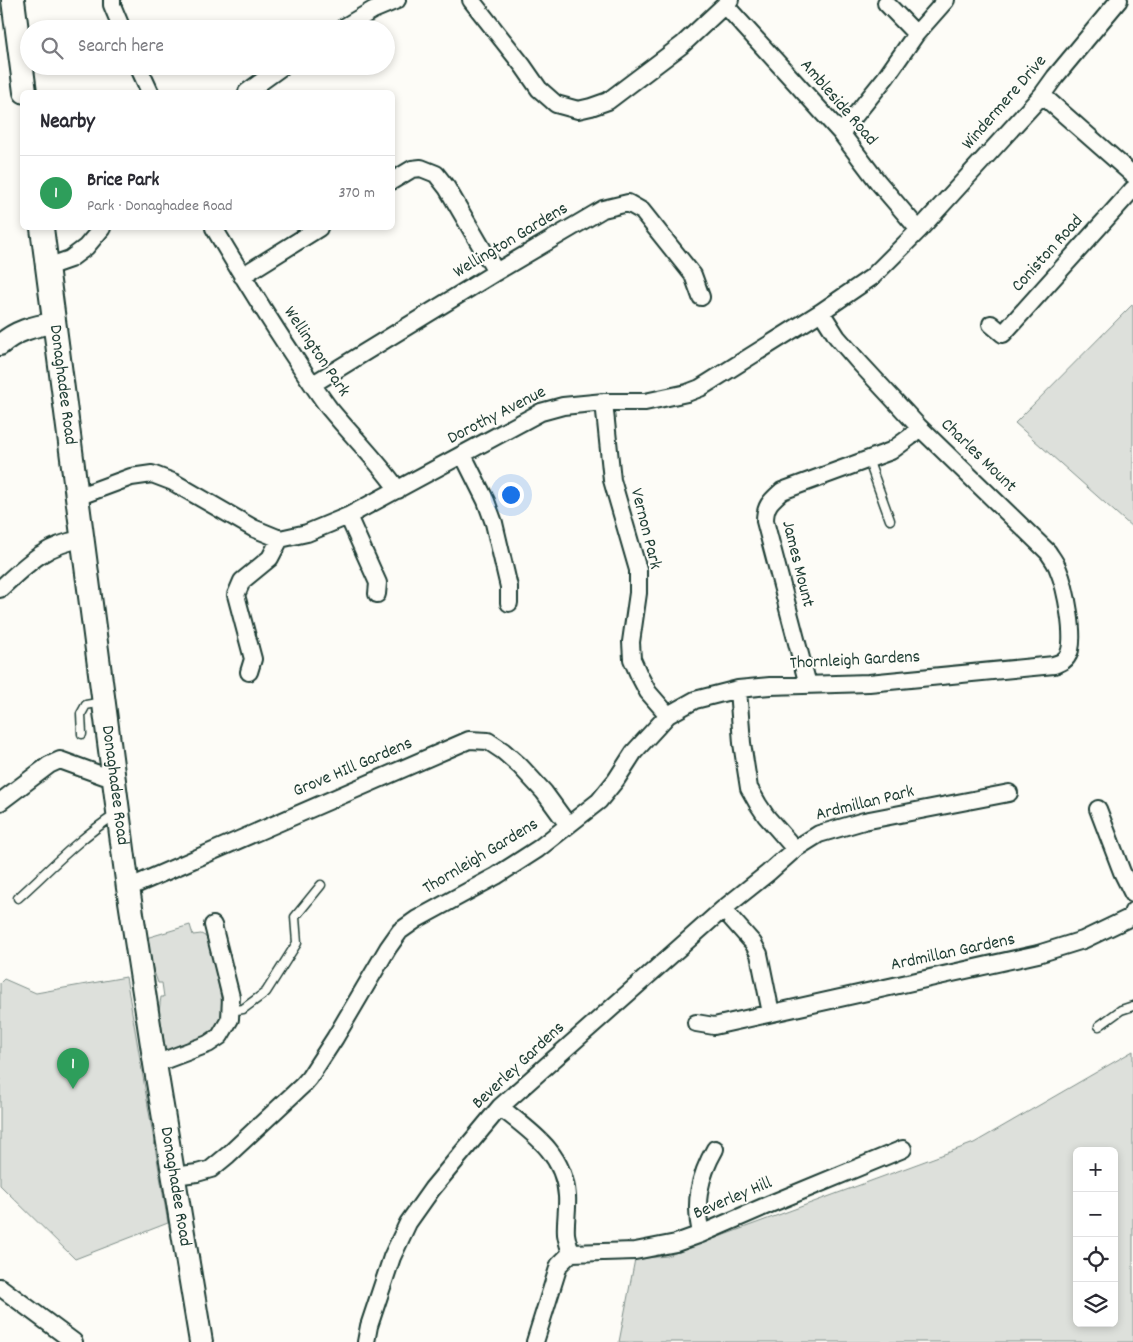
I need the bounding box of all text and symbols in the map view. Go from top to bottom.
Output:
search box [20,20,395,75]
icon: search [38,34,66,62]
text: Search here [78,34,164,61]
street label: Windermere Drive [957,50,1053,156]
street label: Ambleside Road [793,54,883,152]
text: Nearby [40,108,95,138]
text: Brice Park [87,168,159,195]
text: 1 [54,182,58,205]
text: 370 m [338,182,375,205]
text: Park · Donaghadee Road [87,195,233,218]
street label: Wellington Gardens [449,197,573,285]
street label: Coniston Road [1006,210,1090,298]
street label: Wellington Park [277,302,355,402]
street label: Donaghadee Road [42,323,83,446]
street label: Dorothy Avenue [443,380,551,452]
street label: Charles Mount [934,413,1022,499]
your location [498,482,524,508]
street label: Vernon Park [623,486,667,572]
street label: James Mount [774,518,820,610]
street label: Thornleigh Gardens [789,645,921,677]
street label: Donaghadee Road [94,724,135,847]
street label: Grove HIll Gardens [290,732,416,804]
street label: Ardmillan Park [813,780,917,828]
street label: Thornleigh Gardens [419,813,543,901]
street label: Ardmillan Gardens [889,928,1017,978]
street label: Beverley Gardens [467,1016,571,1116]
pin: 1 [57,1048,89,1089]
street label: Donaghadee Road [153,1125,197,1248]
map controls [1073,1147,1118,1327]
button: + [1073,1147,1118,1192]
street label: Beverley Hill [690,1171,777,1227]
button: − [1073,1192,1118,1237]
button: locate [1073,1237,1118,1282]
button: layers [1073,1282,1118,1327]

